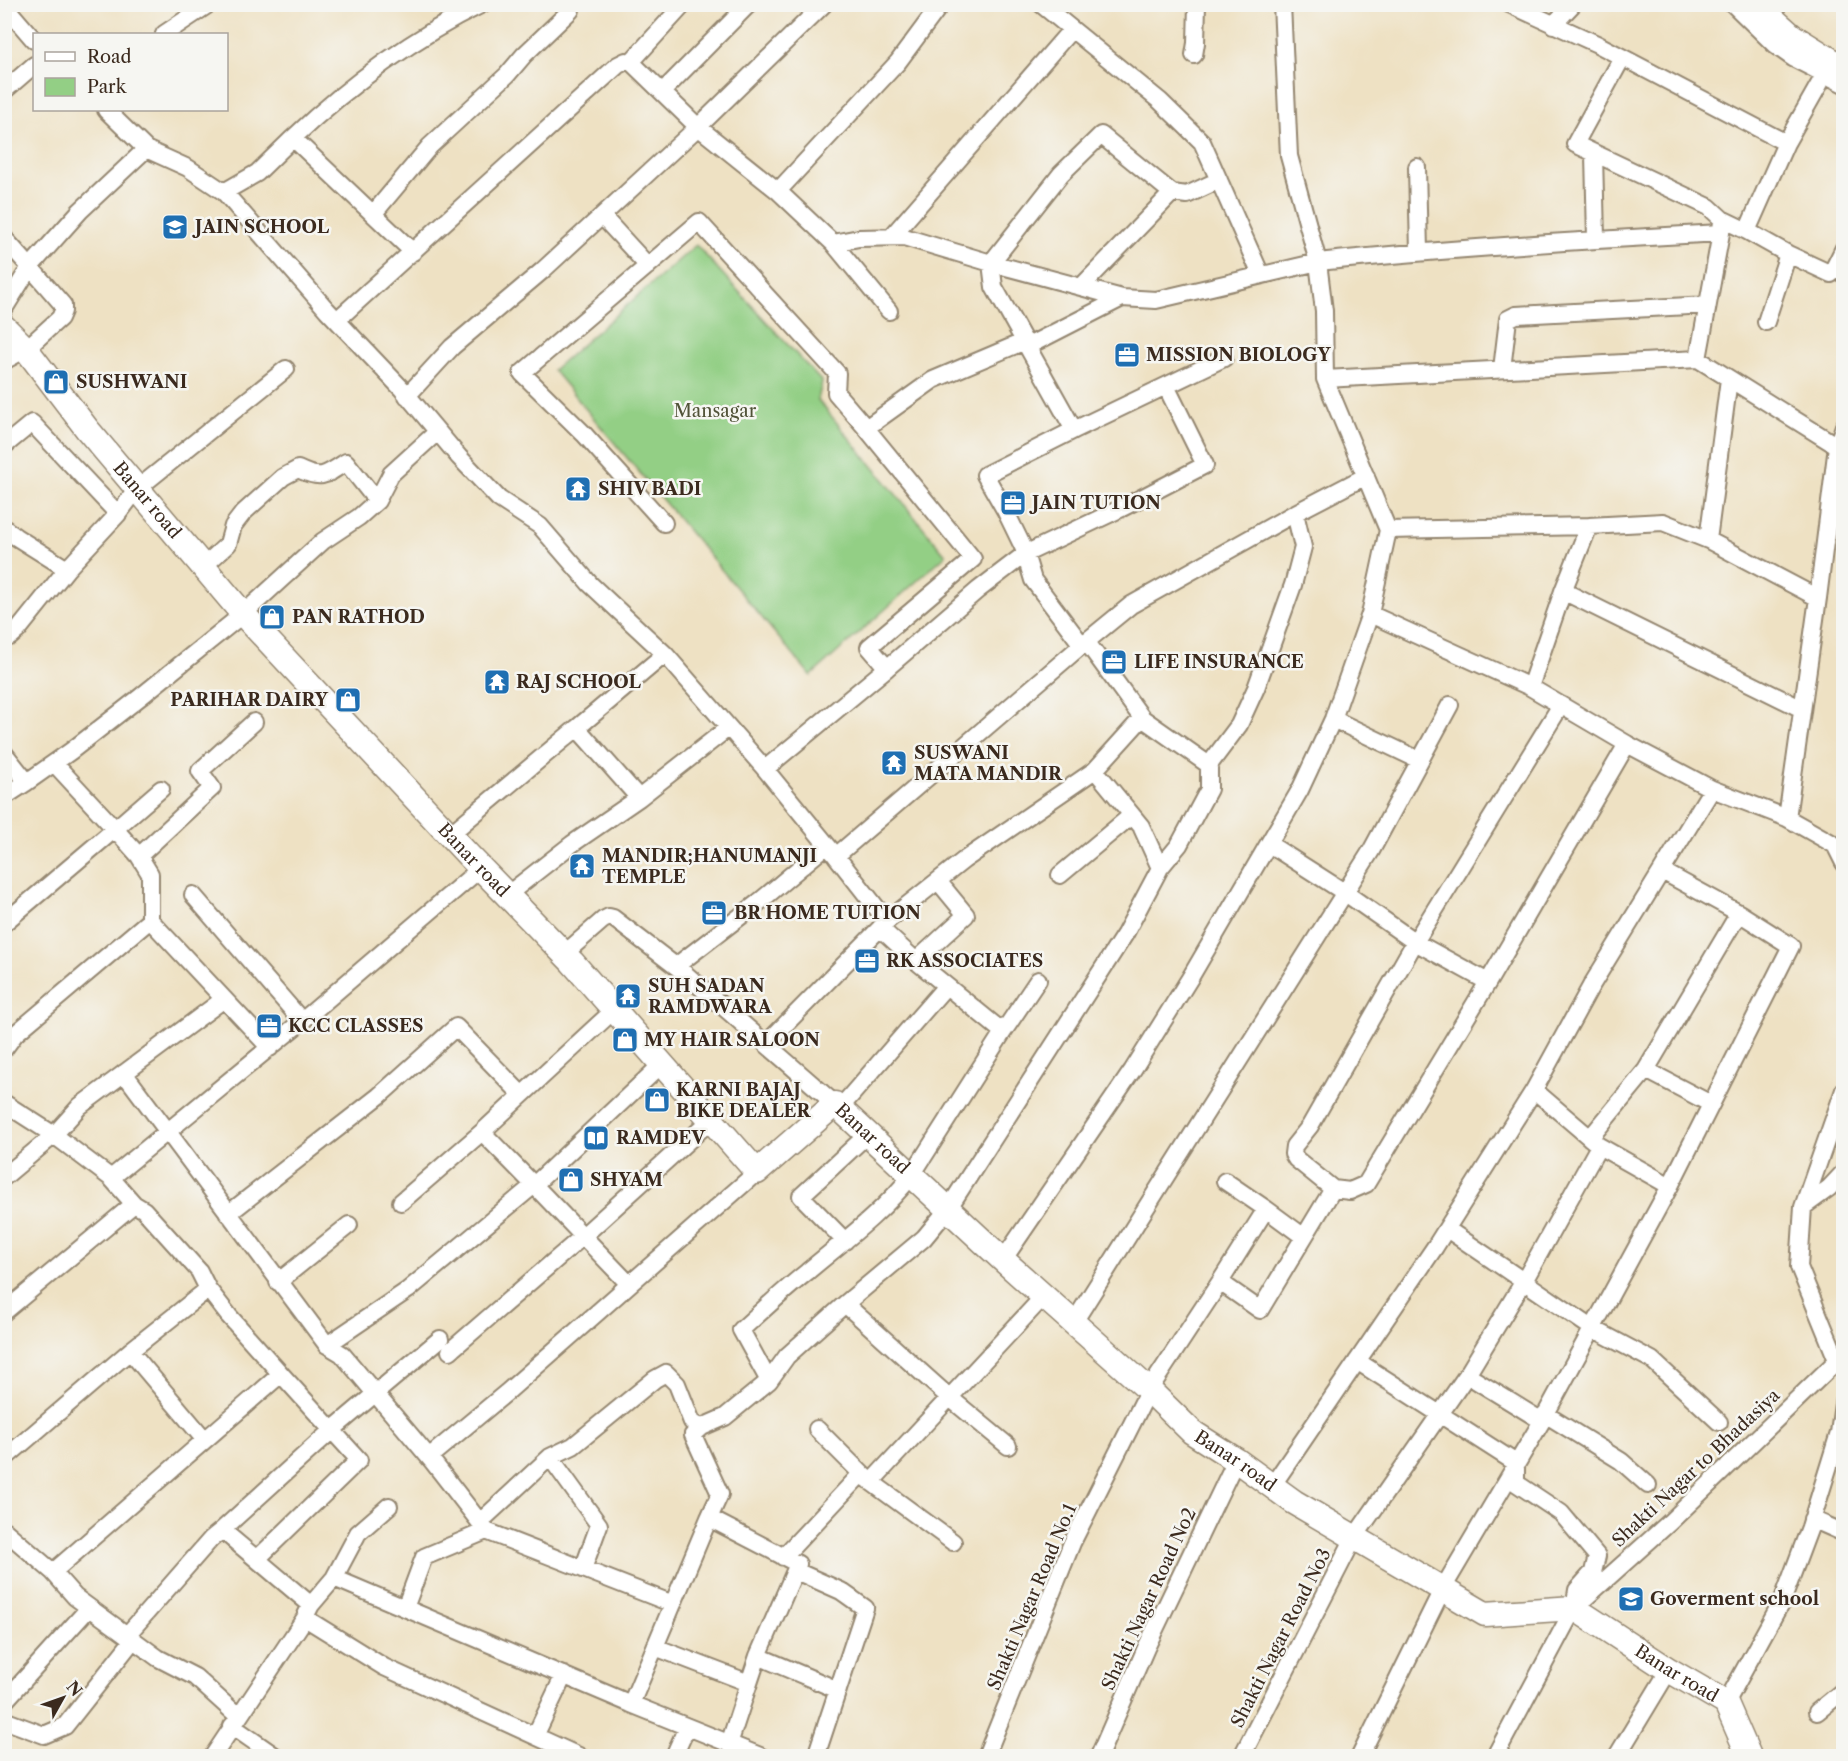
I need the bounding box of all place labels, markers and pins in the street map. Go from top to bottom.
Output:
school or university icon: JAIN SCHOOL [160,212,190,242]
place label: JAIN SCHOOL [192,216,330,238]
office icon: MISSION BIOLOGY [1112,340,1142,370]
place label: MISSION BIOLOGY [1146,344,1331,366]
shop icon: SUSHWANI [41,367,71,397]
place label: SUSHWANI [76,371,187,393]
temple icon: SHIV BADI [563,474,593,504]
place label: SHIV BADI [598,478,701,500]
office icon: JAIN TUTION [998,488,1028,518]
place label: JAIN TUTION [1029,492,1161,514]
shop icon: PAN RATHOD [257,602,287,632]
place label: PAN RATHOD [292,606,425,628]
office icon: LIFE INSURANCE [1099,647,1129,677]
place label: LIFE INSURANCE [1134,651,1304,673]
temple icon: RAJ SCHOOL [482,667,512,697]
place label: RAJ SCHOOL [516,671,641,693]
shop icon: PARIHAR DAIRY [333,685,363,715]
place label: PARIHAR DAIRY [170,689,329,711]
place label: SUSWANI MATA MANDIR [914,742,1063,785]
temple icon: SUSWANI MATA MANDIR [879,748,909,778]
place label: MANDIR;HANUMANJI TEMPLE [602,845,817,888]
temple icon: MANDIR;HANUMANJI TEMPLE [567,851,597,881]
office icon: BR HOME TUITION [699,898,729,928]
place label: BR HOME TUITION [734,902,921,924]
office icon: RK ASSOCIATES [852,946,882,976]
place label: RK ASSOCIATES [886,950,1043,972]
place label: SUH SADAN RAMDWARA [648,975,773,1018]
temple icon: SUH SADAN RAMDWARA [613,981,643,1011]
office icon: KCC CLASSES [254,1011,284,1041]
place label: KCC CLASSES [288,1015,423,1037]
shop icon: MY HAIR SALOON [610,1025,640,1055]
place label: MY HAIR SALOON [644,1029,820,1051]
place label: KARNI BAJAJ BIKE DEALER [676,1079,812,1122]
shop icon: KARNI BAJAJ BIKE DEALER [642,1085,672,1115]
library icon: RAMDEV [581,1123,611,1153]
place label: RAMDEV [616,1127,706,1149]
shop icon: SHYAM [556,1165,586,1195]
place label: SHYAM [590,1169,663,1191]
school or university icon: Goverment school [1616,1584,1646,1614]
place label: Goverment school [1650,1588,1819,1610]

